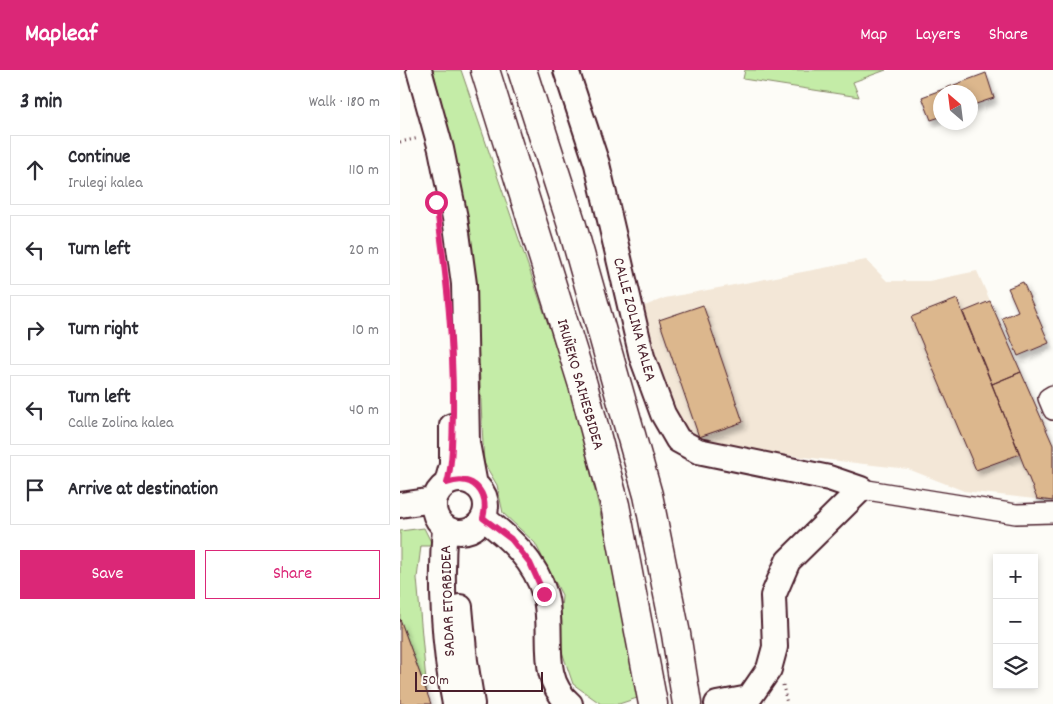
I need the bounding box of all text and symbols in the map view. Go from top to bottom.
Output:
text: Mapleaf [25,18,97,52]
text: Map [860,23,887,48]
text: Layers [915,23,961,48]
text: Share [989,23,1028,48]
north arrow [933,85,978,130]
text: 3 min [20,88,62,118]
text: Walk · 180 m [309,91,380,114]
text: Continue [68,145,130,172]
icon: ahead [21,156,49,184]
text: 110 m [349,159,379,182]
text: Irulegi kalea [68,172,143,195]
route start [425,191,448,214]
icon: left [21,236,49,264]
text: Turn left [68,237,131,264]
text: 20 m [349,239,379,262]
street label: CALLE ZOLINA KALEA [606,255,661,384]
icon: right [21,316,49,344]
street label: IRUÑEKO SAIHESBIDEA [550,316,609,453]
text: Turn right [68,317,139,344]
text: 10 m [352,319,379,342]
text: Turn left [68,385,131,412]
icon: left [21,396,49,424]
text: 40 m [349,399,379,422]
text: Calle Zolina kalea [68,412,174,435]
icon: arrive [21,476,49,504]
text: Arrive at destination [68,477,218,504]
street label: SADAR ETORBIDEA [435,544,462,657]
button: Save [20,550,195,599]
button: Share [205,550,380,599]
map controls [993,554,1038,689]
button: + [993,554,1038,599]
route end [533,583,556,606]
button: − [993,599,1038,644]
button: layers [993,644,1038,689]
scale bar [415,669,542,692]
text: 50 m [422,671,449,691]

